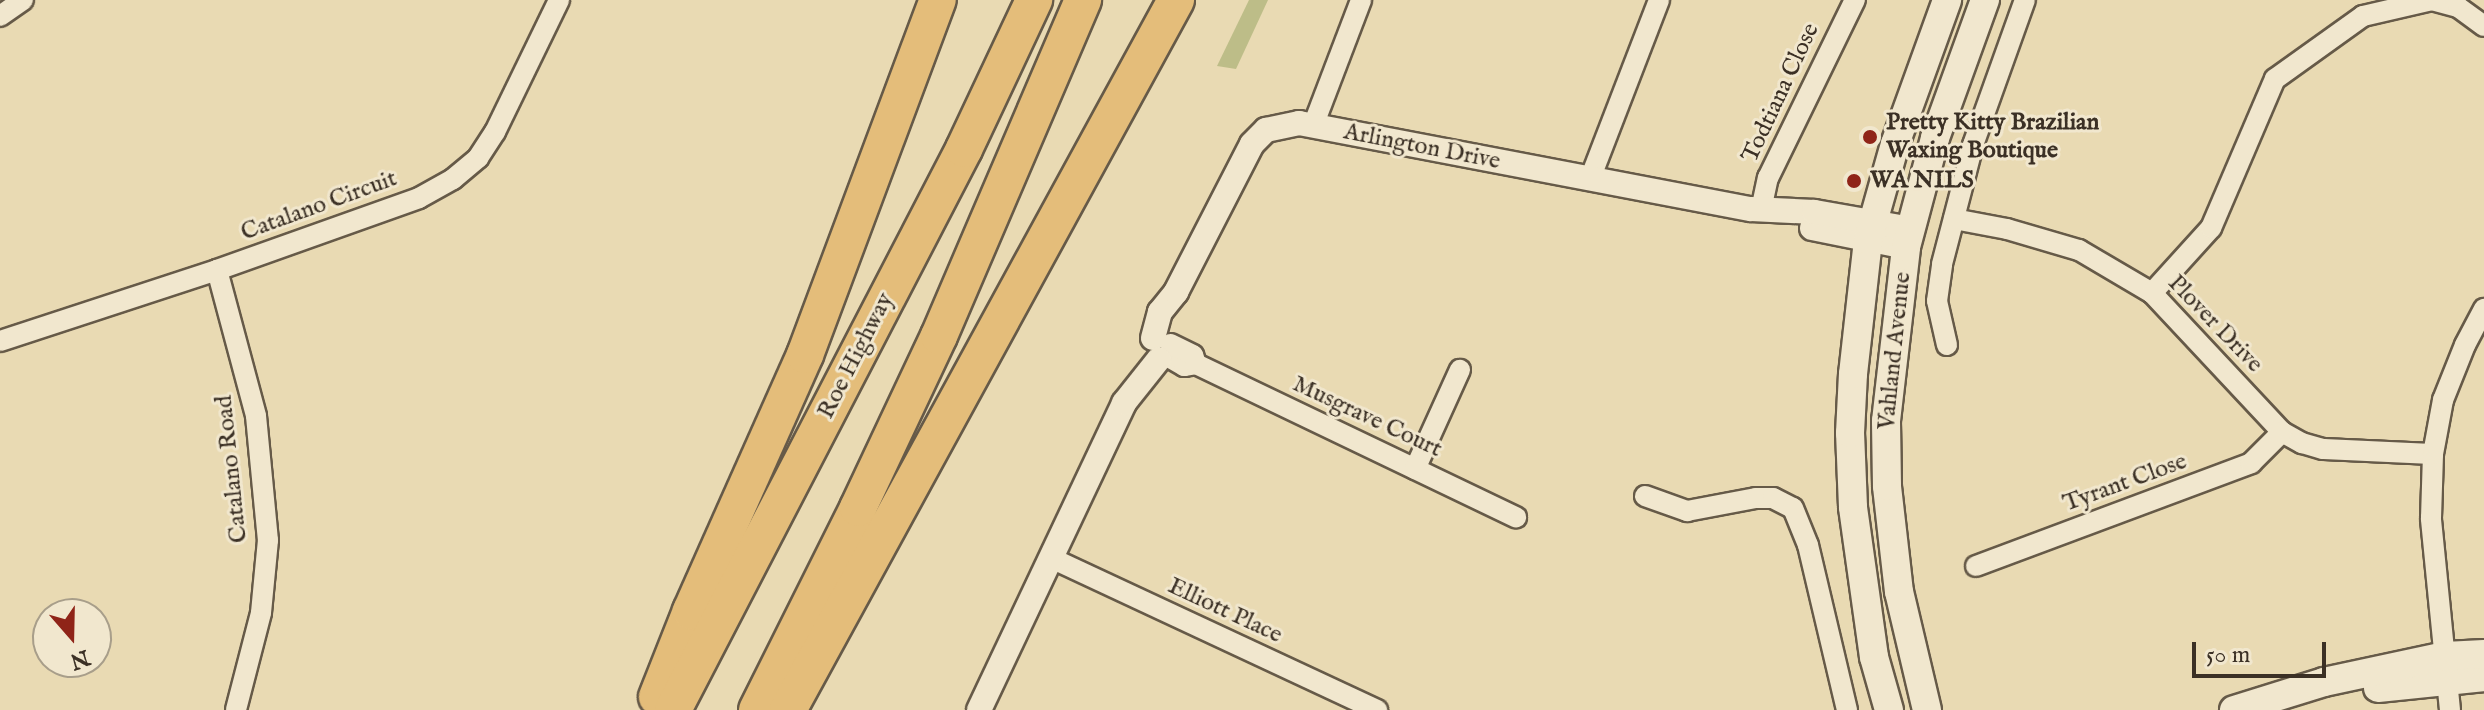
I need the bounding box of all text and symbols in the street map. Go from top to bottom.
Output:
street label: Todtiana Close [1736,19,1826,167]
place label: Pretty Kitty Brazilian Waxing Boutique [1886,109,2099,165]
street label: Arlington Drive [1341,118,1503,176]
marker: Pretty Kitty Brazilian Waxing Boutique [1861,128,1879,146]
street label: Catalano Circuit [237,164,401,248]
place label: WA NILS [1870,167,1974,195]
marker: WA NILS [1845,172,1863,190]
street label: Plover Drive [2161,269,2269,379]
street label: Vahland Avenue [1872,271,1918,431]
street label: Roe Highway [812,288,900,424]
street label: Musgrave Court [1288,370,1446,464]
street label: Catalano Road [210,394,254,544]
street label: Tyrant Close [2059,447,2191,519]
street label: Elliott Place [1163,572,1287,650]
north arrow [32,598,112,678]
scale bar [2196,626,2330,676]
text: 50 m [2206,640,2250,671]
text: N [66,642,93,675]

